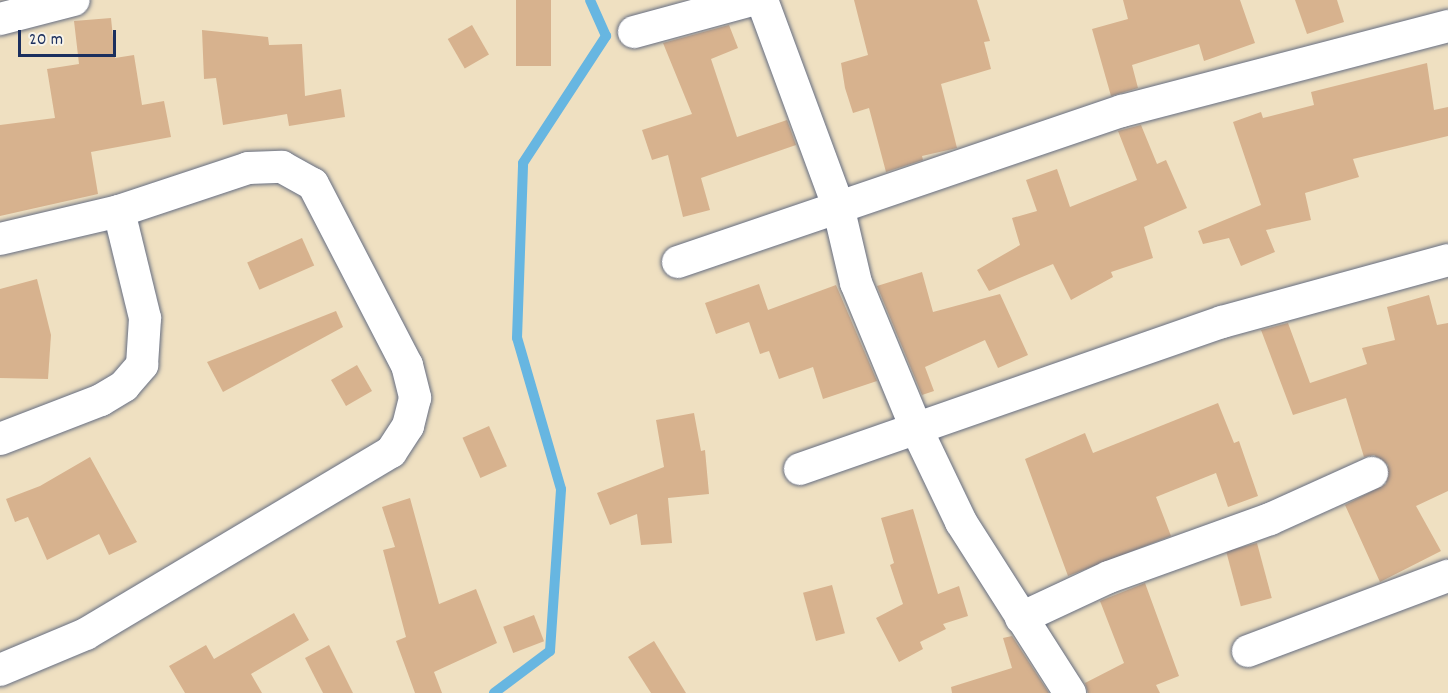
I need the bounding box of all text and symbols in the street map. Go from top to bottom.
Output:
scale bar [21,18,118,56]
text: 20 m [29,28,63,53]

